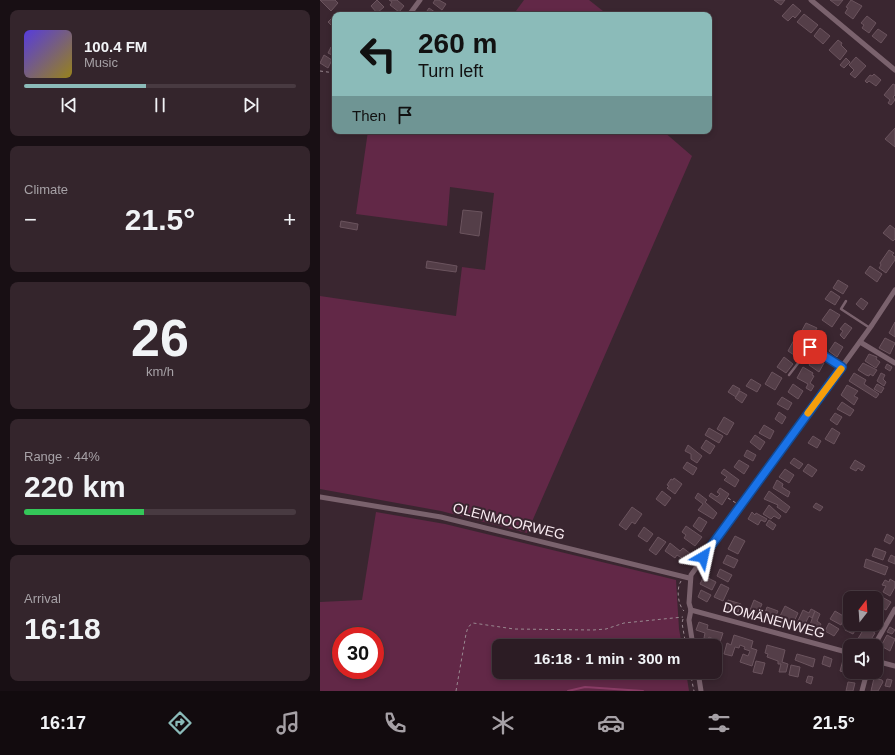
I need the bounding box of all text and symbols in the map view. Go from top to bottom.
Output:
icon: left [352,28,404,80]
text: 260 m [418,28,497,59]
text: 100.4 FM [84,38,147,55]
text: Music [84,55,118,70]
text: Turn left [418,61,483,81]
icon: previous [58,94,80,116]
icon: pause [149,94,171,116]
icon: next [240,94,262,116]
icon: arrive [394,104,416,126]
text: Then [352,107,386,124]
text: Climate [24,182,68,197]
text: 21.5° [125,203,195,236]
text: − [24,207,37,232]
text: + [283,207,296,232]
text: 26 [131,309,189,367]
pin [793,330,827,364]
icon: arrive [799,336,821,358]
text: km/h [146,364,174,379]
text: Range · 44% [24,449,100,464]
text: 220 km [24,470,126,503]
street label: OLENMOORWEG [451,499,567,543]
position arrow [682,536,724,578]
text: Arrival [24,591,61,606]
north arrow [843,591,883,631]
map controls [843,591,883,679]
street label: DOMÄNENWEG [721,599,827,641]
text: 16:18 [24,612,101,645]
speed limit sign: 30 [332,627,384,679]
button: sound [843,639,883,679]
text: 16:18 · 1 min · 300 m [534,650,680,667]
icon: directions [166,709,194,737]
icon: music [274,709,302,737]
icon: phone [381,709,409,737]
icon: climate [489,709,517,737]
icon: car [597,709,625,737]
icon: filters [705,709,733,737]
text: 16:17 [40,713,86,733]
text: 21.5° [813,713,855,733]

